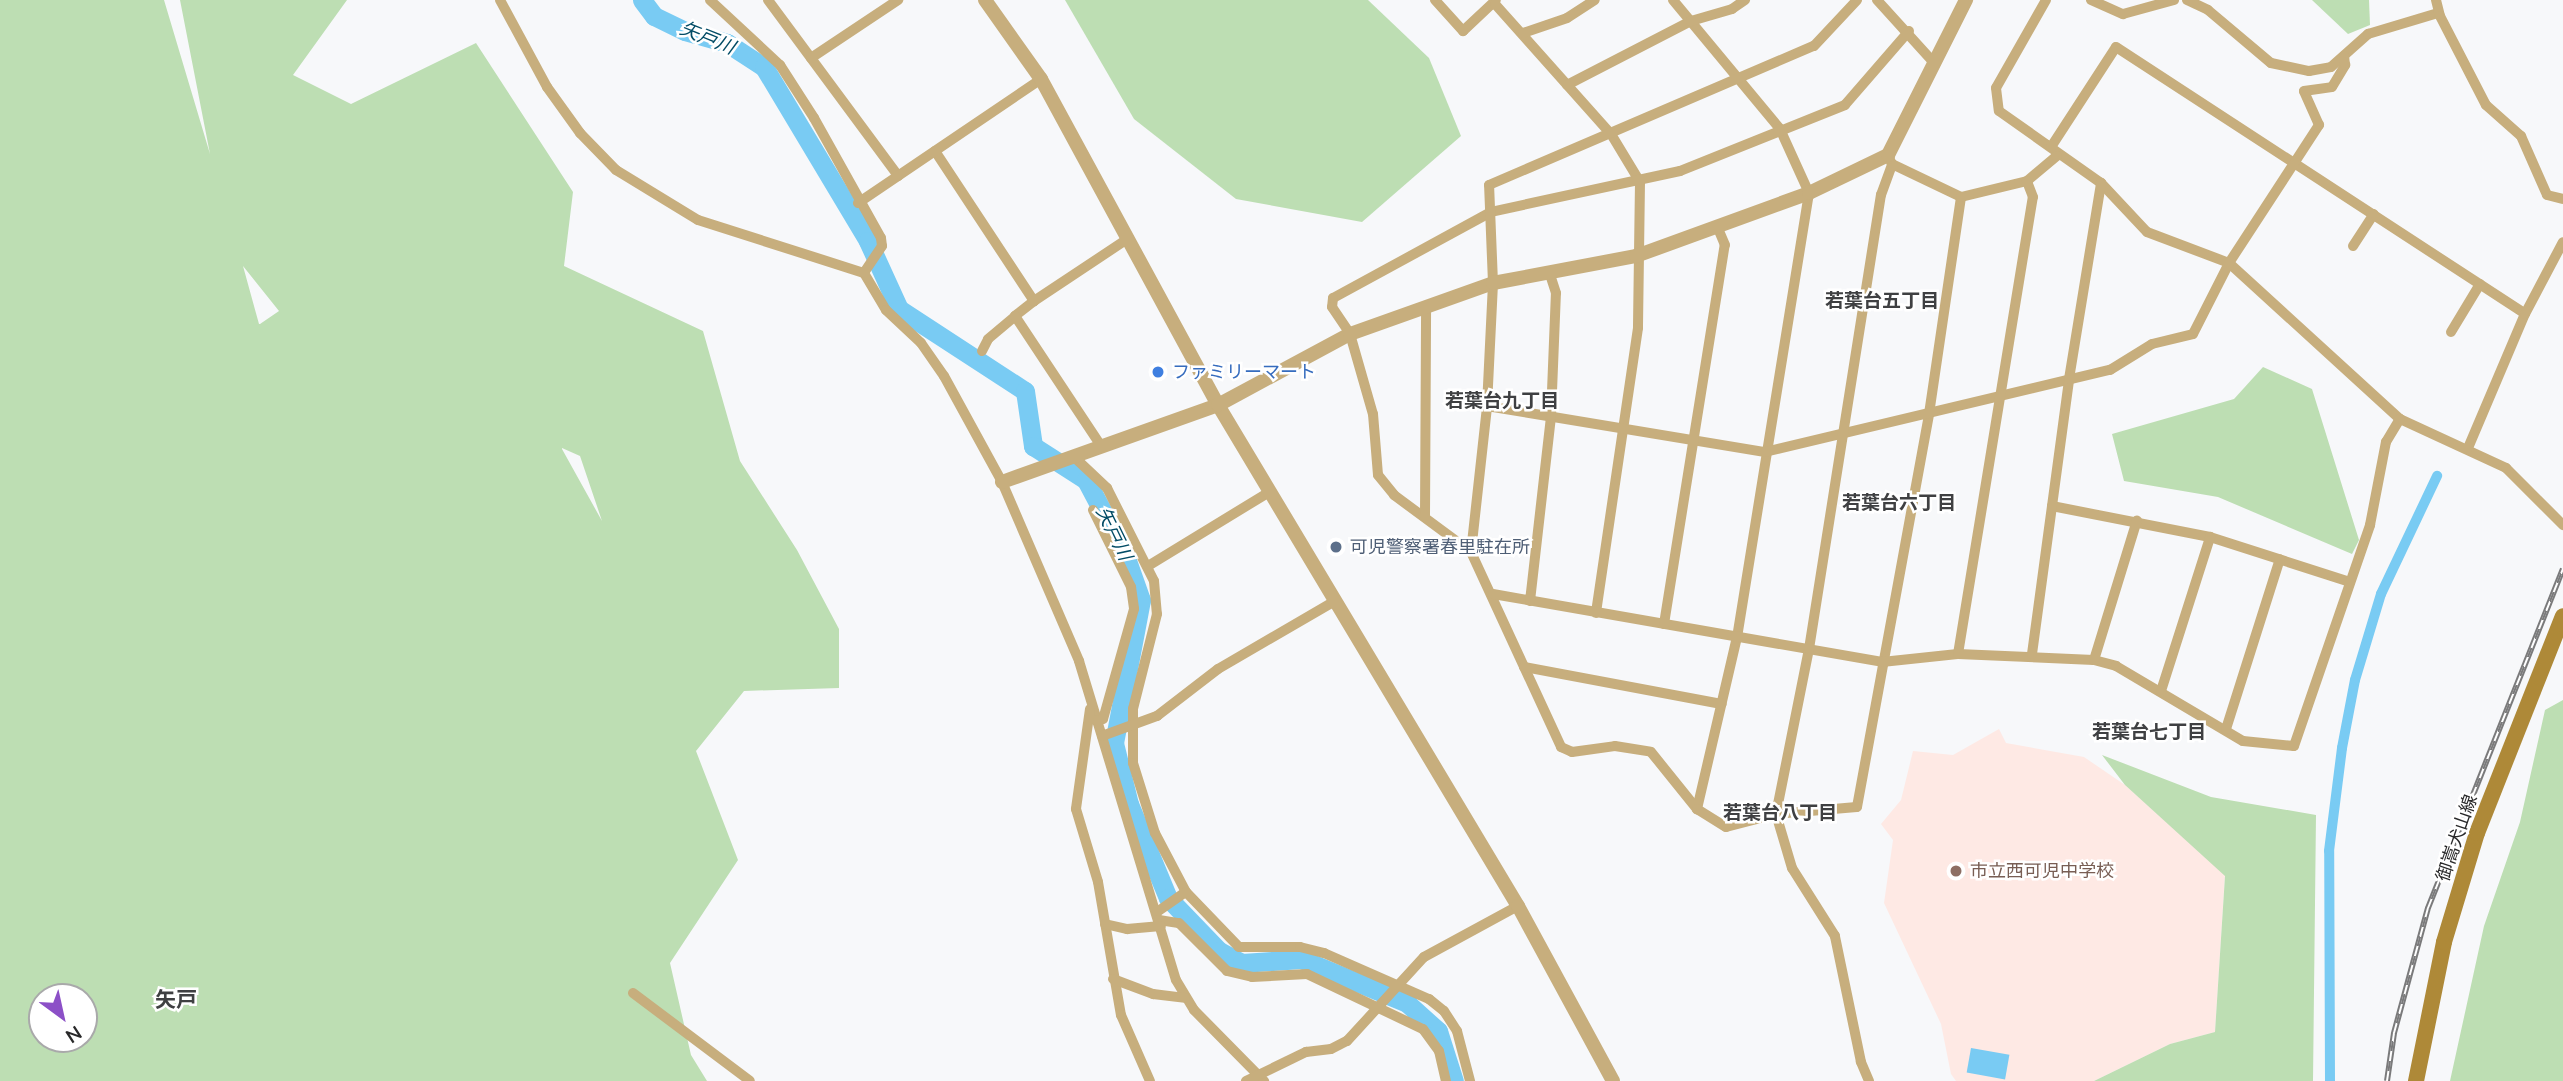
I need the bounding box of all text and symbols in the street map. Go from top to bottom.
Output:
water label: 矢戸川 [676,18,738,60]
district label: 若葉台五丁目 [1825,291,1939,313]
place label: ファミリーマート [1172,361,1316,383]
marker: ファミリーマート [1150,364,1166,380]
district label: 若葉台九丁目 [1445,391,1559,413]
district label: 若葉台六丁目 [1842,493,1956,515]
water label: 矢戸川 [1090,503,1136,565]
place label: 可児警察署春里駐在所 [1350,536,1530,558]
marker: 可児警察署春里駐在所 [1328,539,1344,555]
district label: 若葉台七丁目 [2092,722,2206,744]
street label: 御嵩犬山線 [2432,792,2482,884]
district label: 若葉台八丁目 [1723,803,1837,825]
place label: 市立西可児中学校 [1970,860,2114,882]
marker: 市立西可児中学校 [1948,863,1964,879]
north arrow [28,983,98,1053]
district label: 矢戸 [155,987,197,1013]
text: N [60,1019,86,1049]

